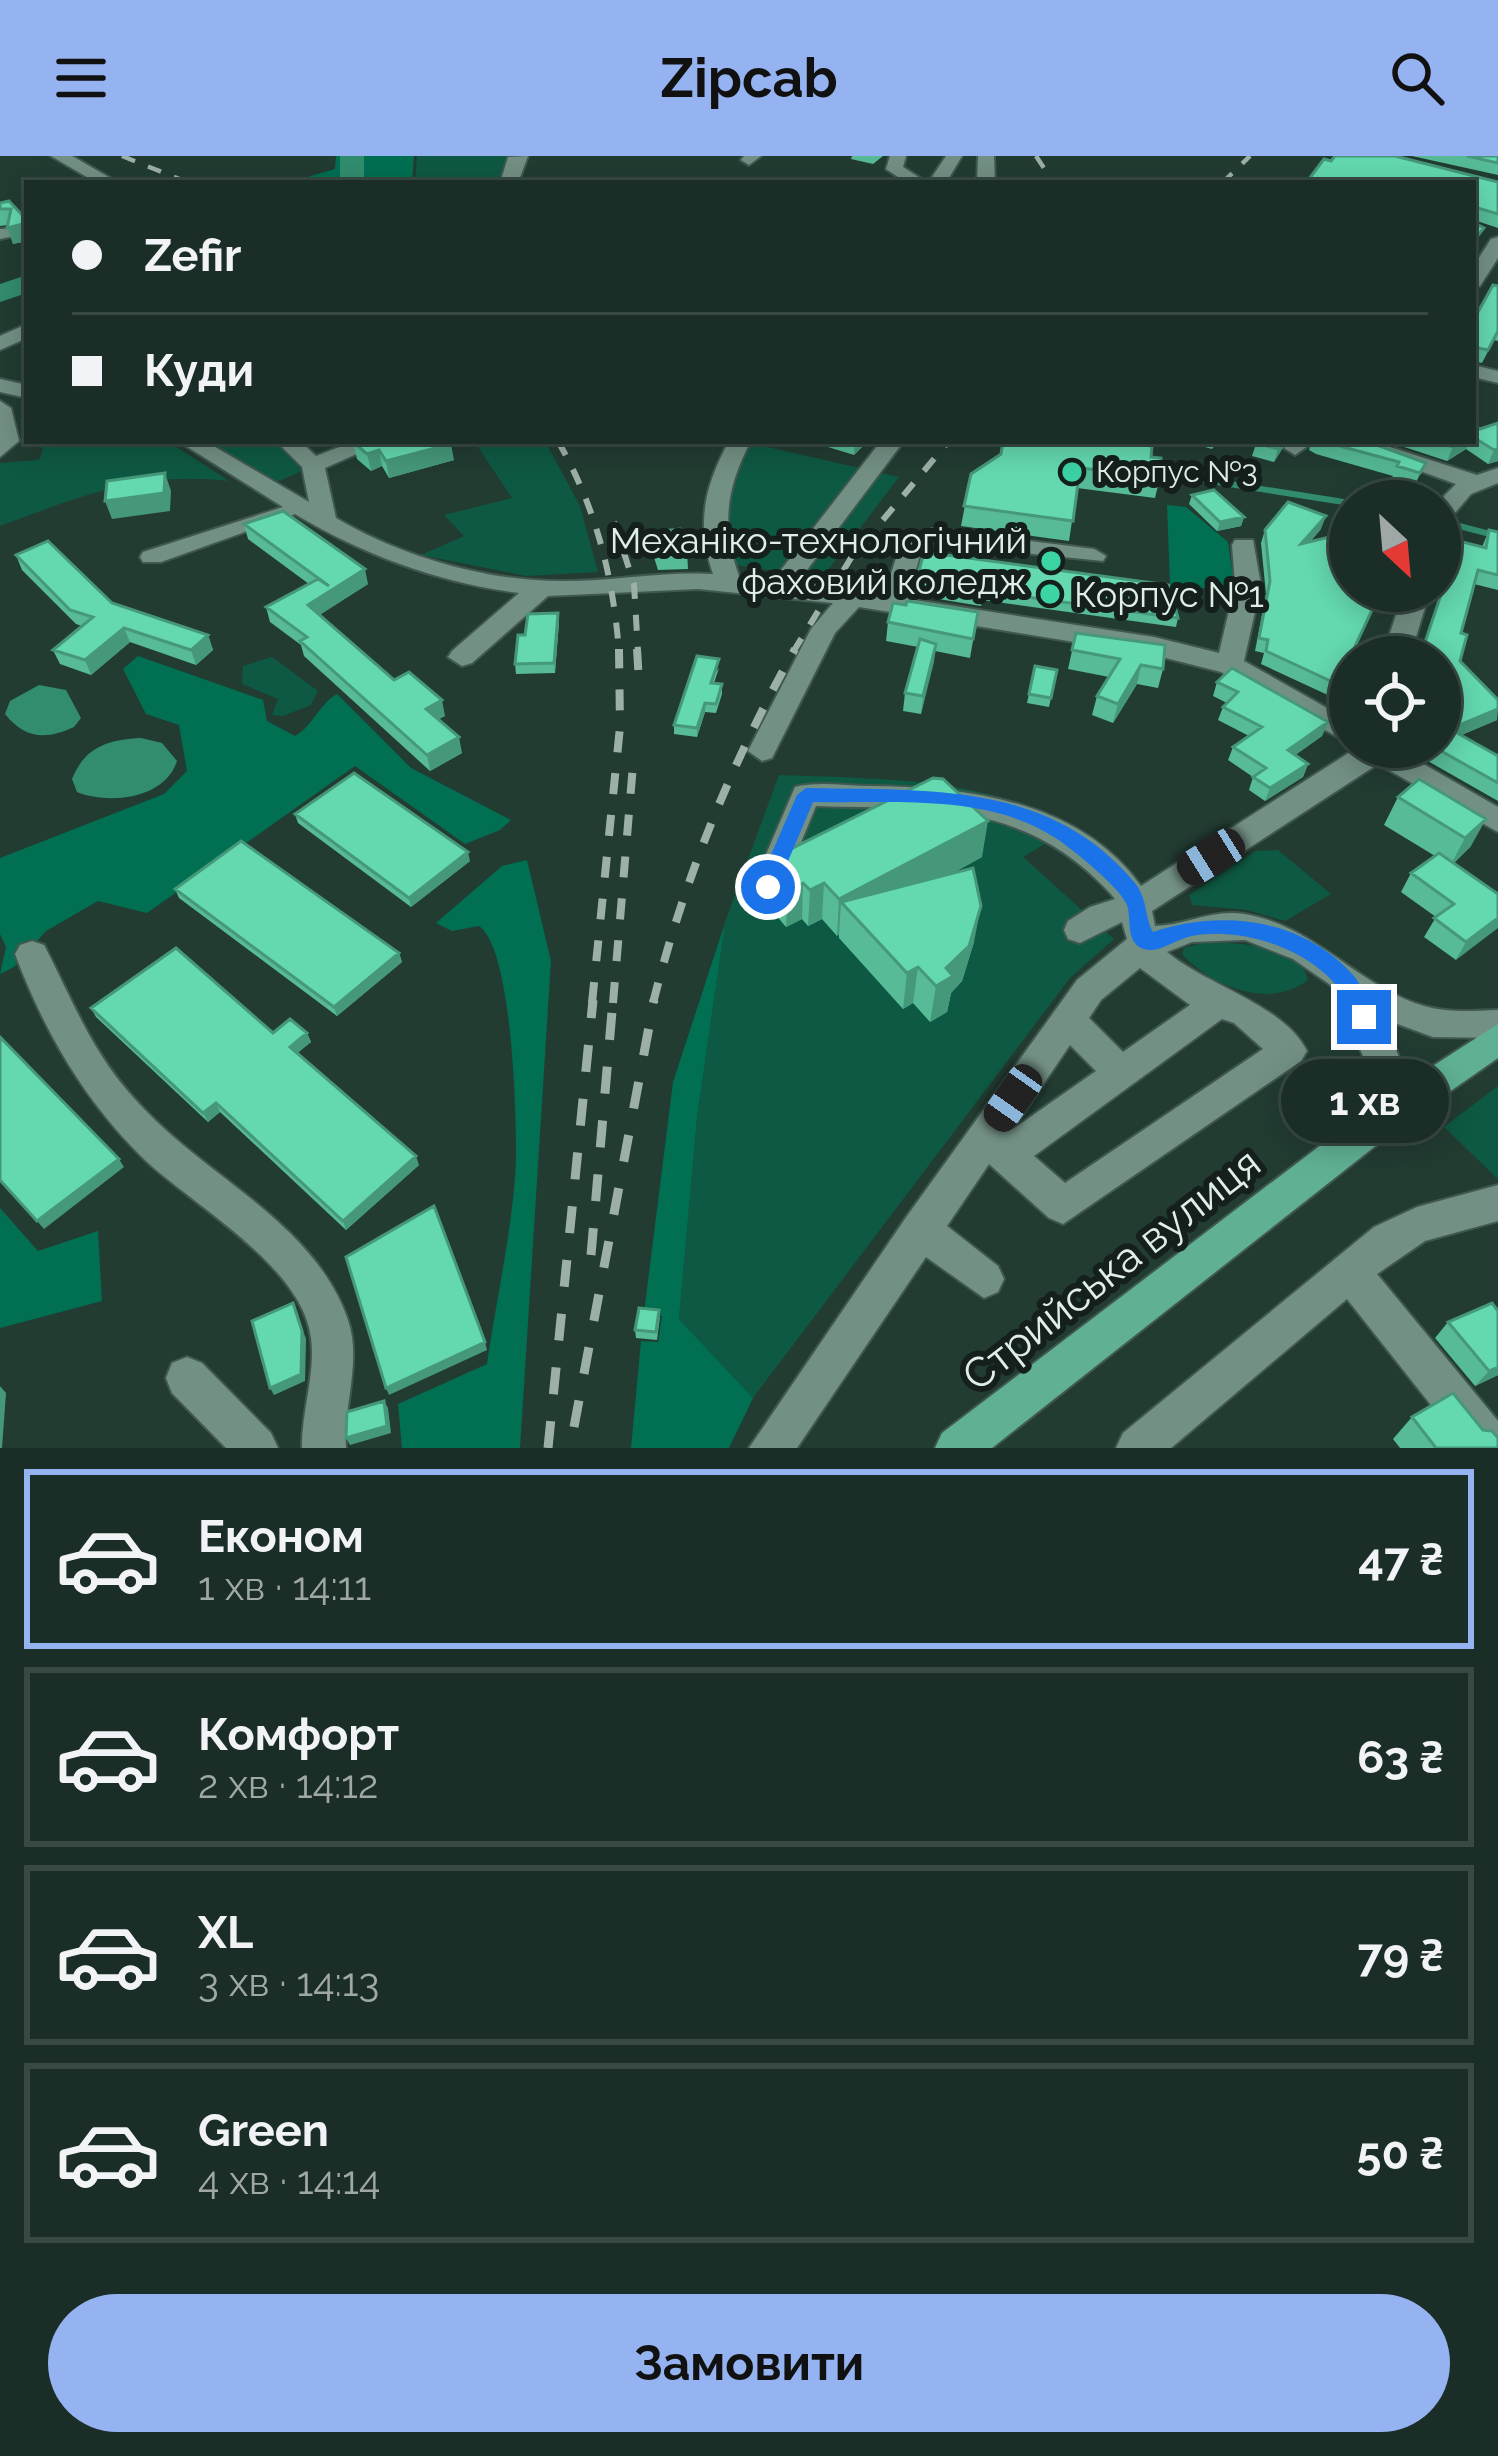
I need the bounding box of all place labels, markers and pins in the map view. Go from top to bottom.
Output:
place label: Корпус №3 [1096,454,1258,489]
marker: Корпус №3 [1059,459,1085,485]
place label: Механіко-технологічний фаховий коледж [610,519,1027,602]
marker: Механіко-технологічний фаховий коледж [1038,548,1064,574]
place label: Корпус №1 [1074,573,1264,615]
marker: Корпус №1 [1037,581,1063,607]

